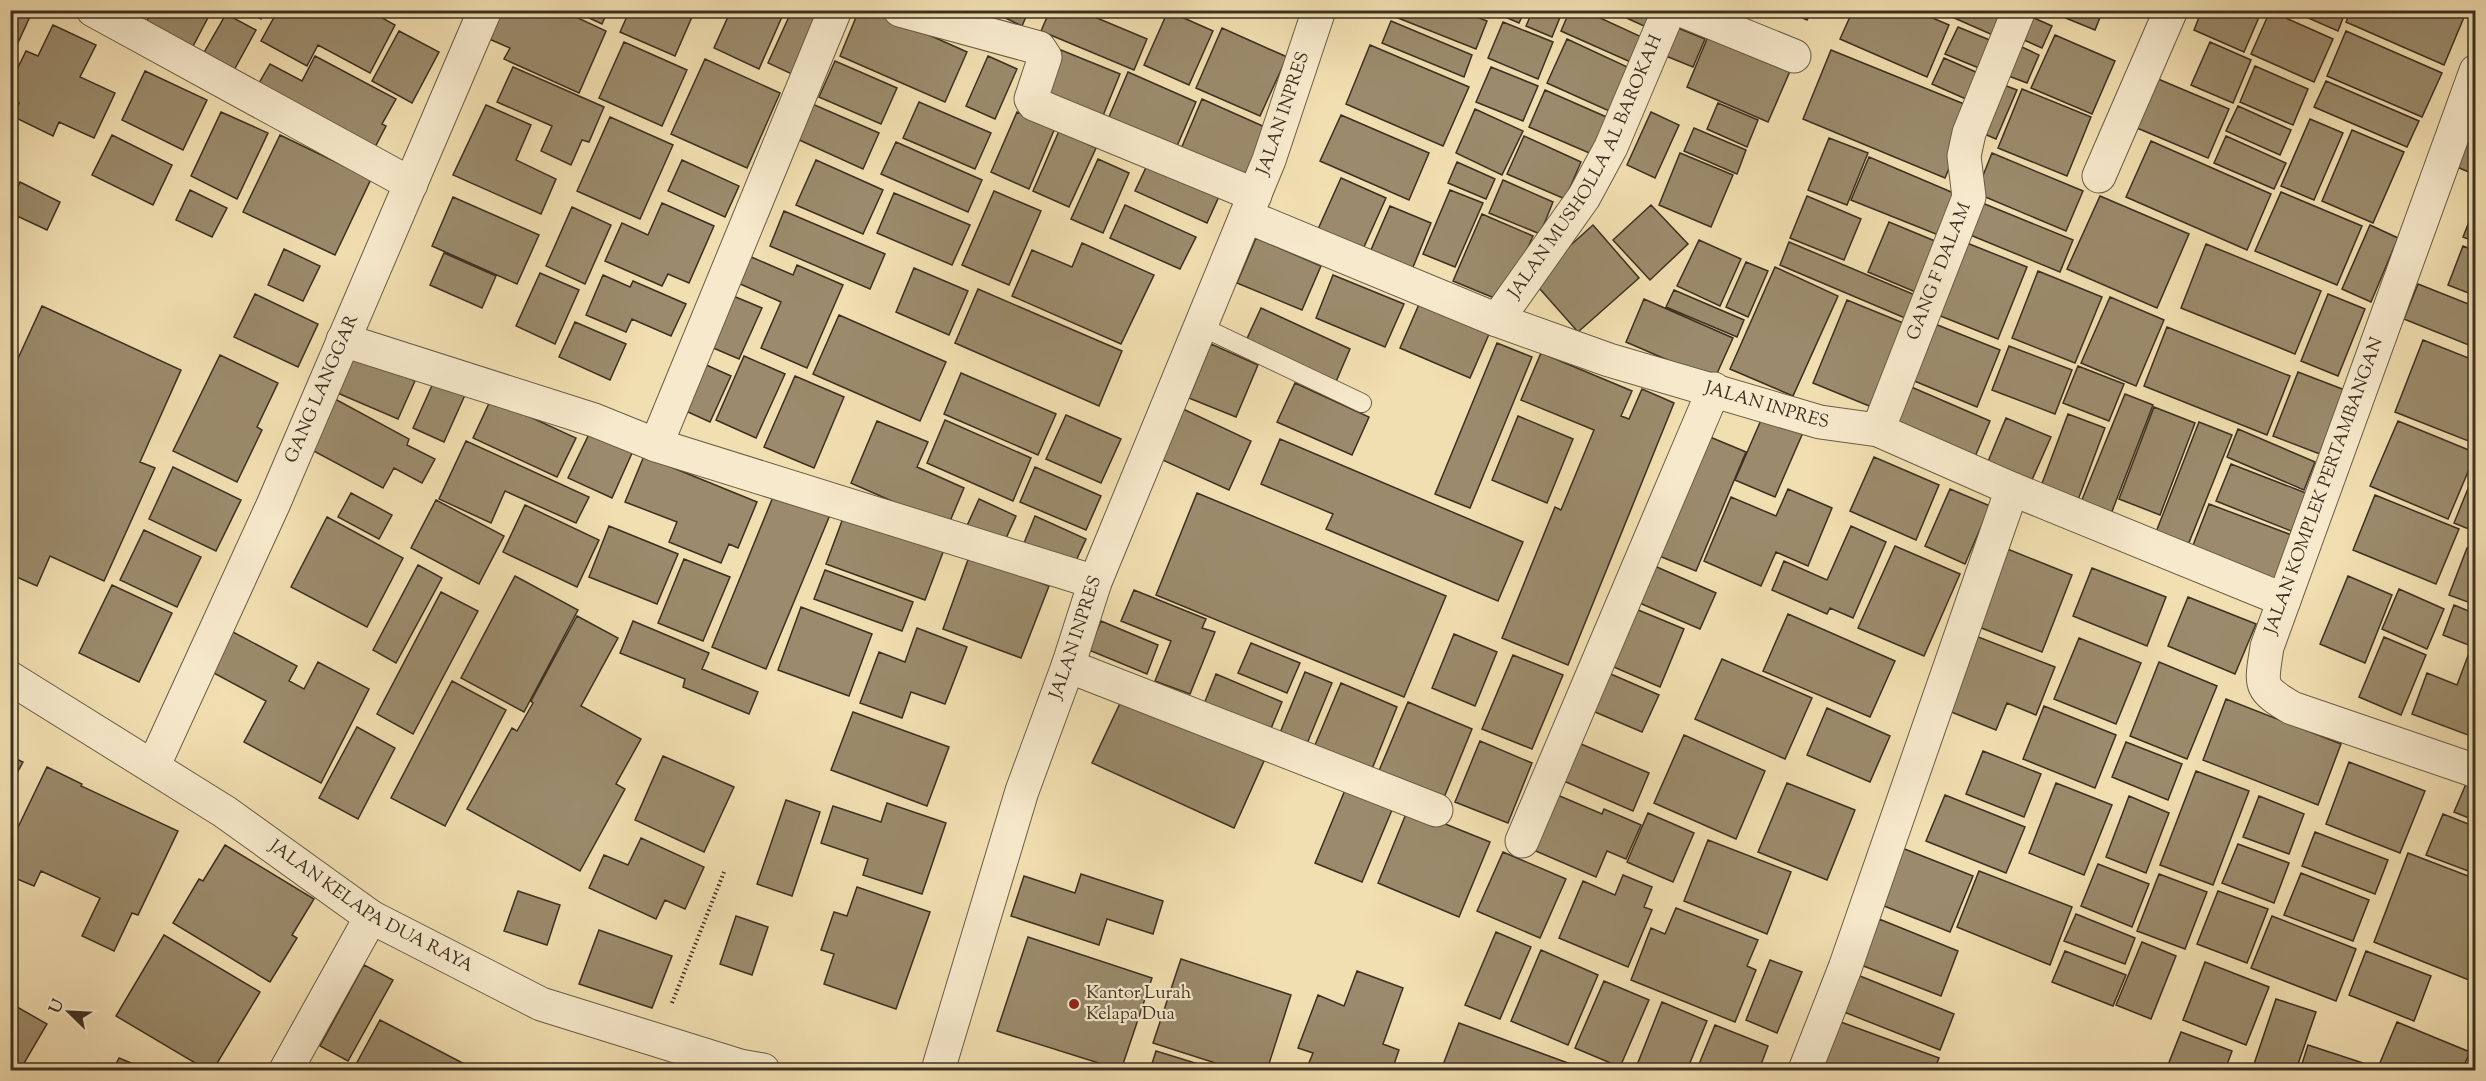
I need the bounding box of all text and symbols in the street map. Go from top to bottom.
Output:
street label: JALAN MUSHOLLA AL BAROKAH [1502,31,1670,305]
street label: JALAN INPRES [1251,49,1317,180]
street label: GANG F DALAM [1901,198,1979,344]
street label: GANG LANGGAR [279,311,366,468]
street label: JALAN KOMPLEK PERTAMBANGAN [2259,334,2391,639]
street label: JALAN INPRES [1700,375,1830,436]
street label: JALAN INPRES [1043,572,1109,704]
street label: JALAN KELAPA DUA RAYA [263,834,478,980]
place label: Kantor Lurah Kelapa Dua [1086,981,1192,1028]
north arrow [39,982,99,1042]
text: U [44,995,71,1018]
marker: Kantor Lurah Kelapa Dua [1067,997,1081,1011]

